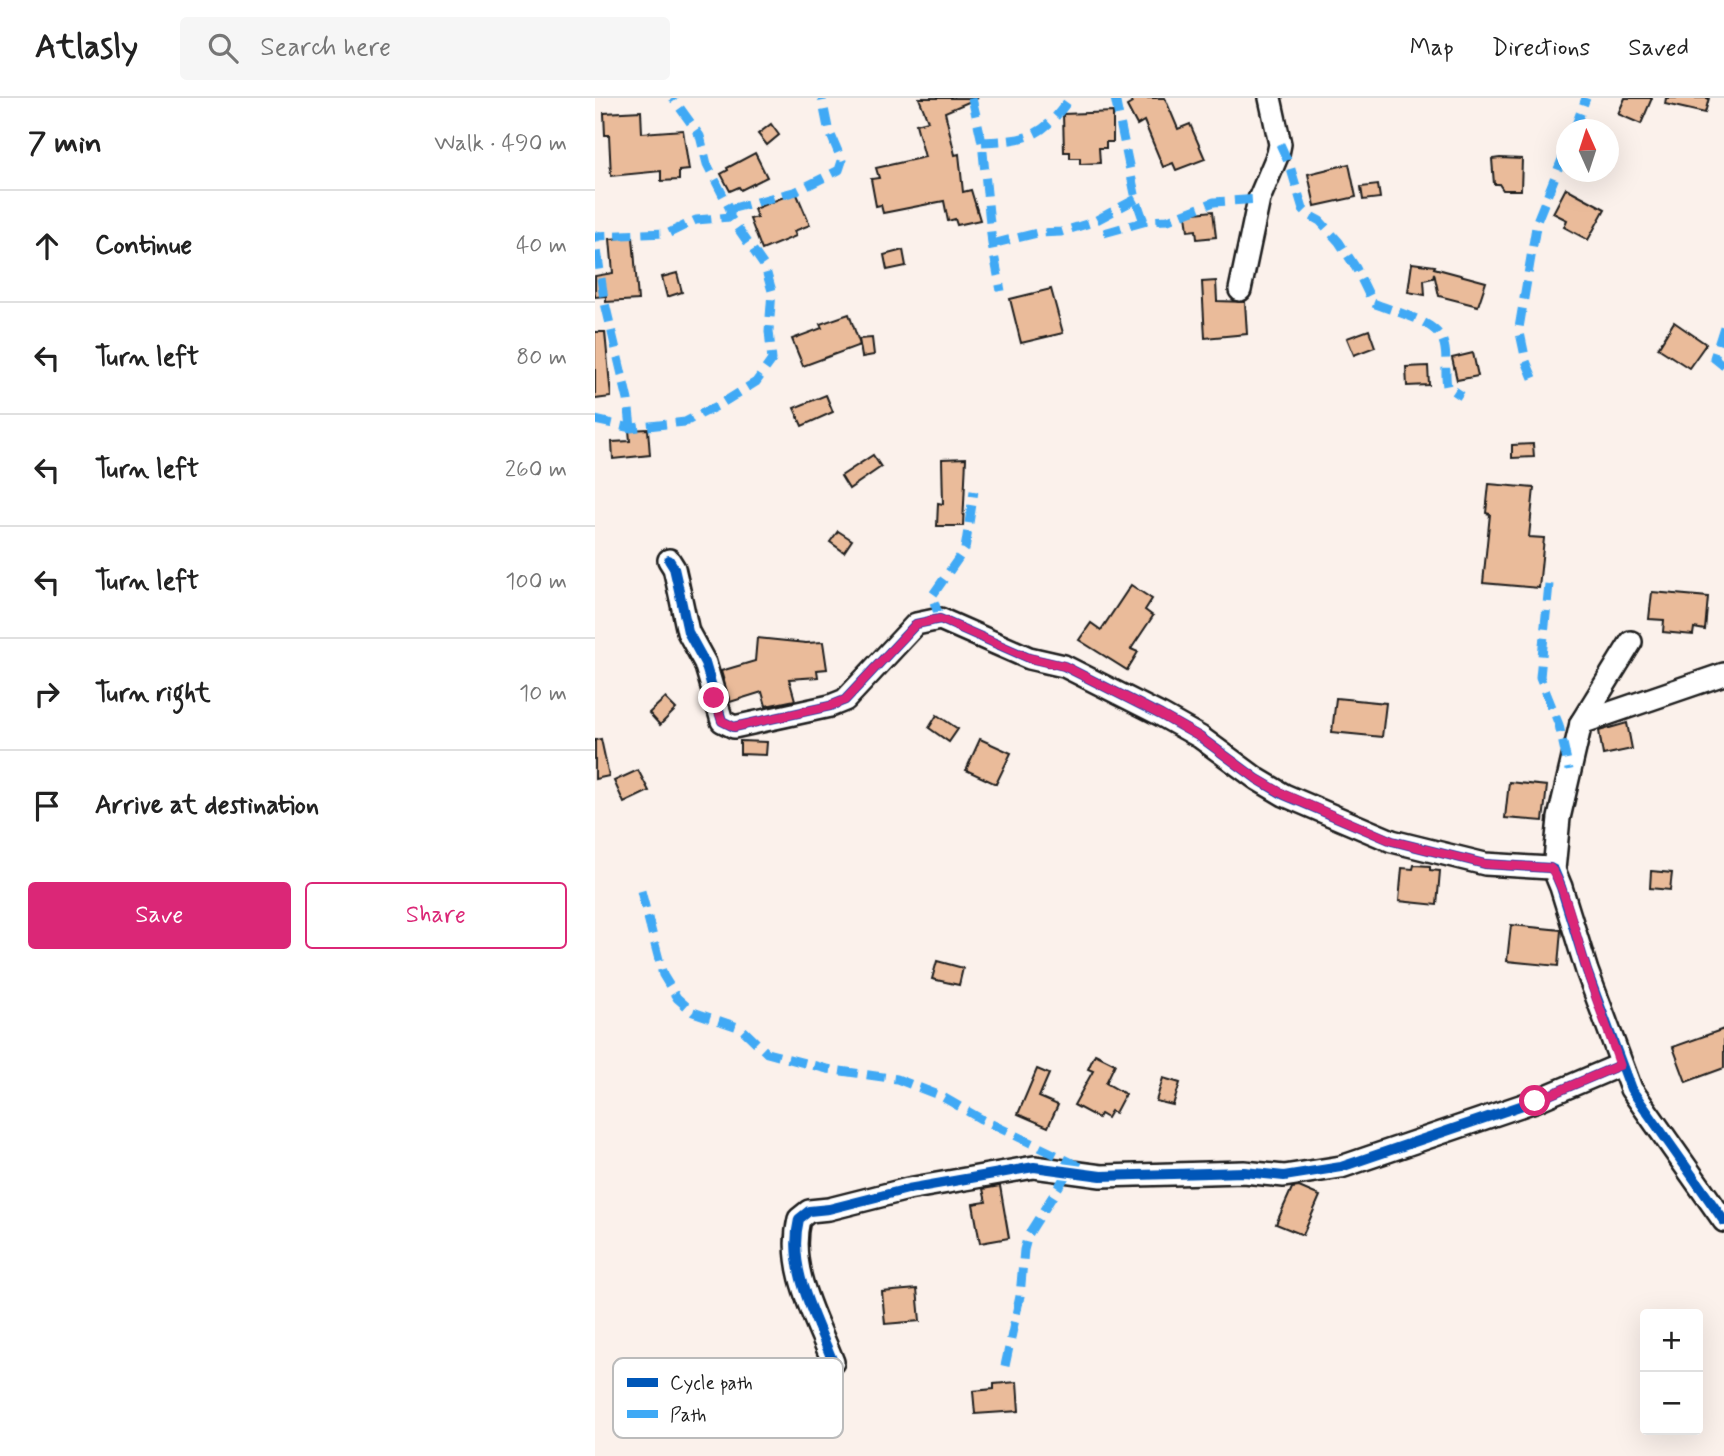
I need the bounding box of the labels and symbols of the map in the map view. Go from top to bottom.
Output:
north arrow [1556,119,1619,182]
route end [698,682,729,713]
route start [1519,1085,1550,1116]
legend [613,1358,843,1438]
text: Cycle path [670,1371,753,1396]
text: Path [670,1403,707,1428]

